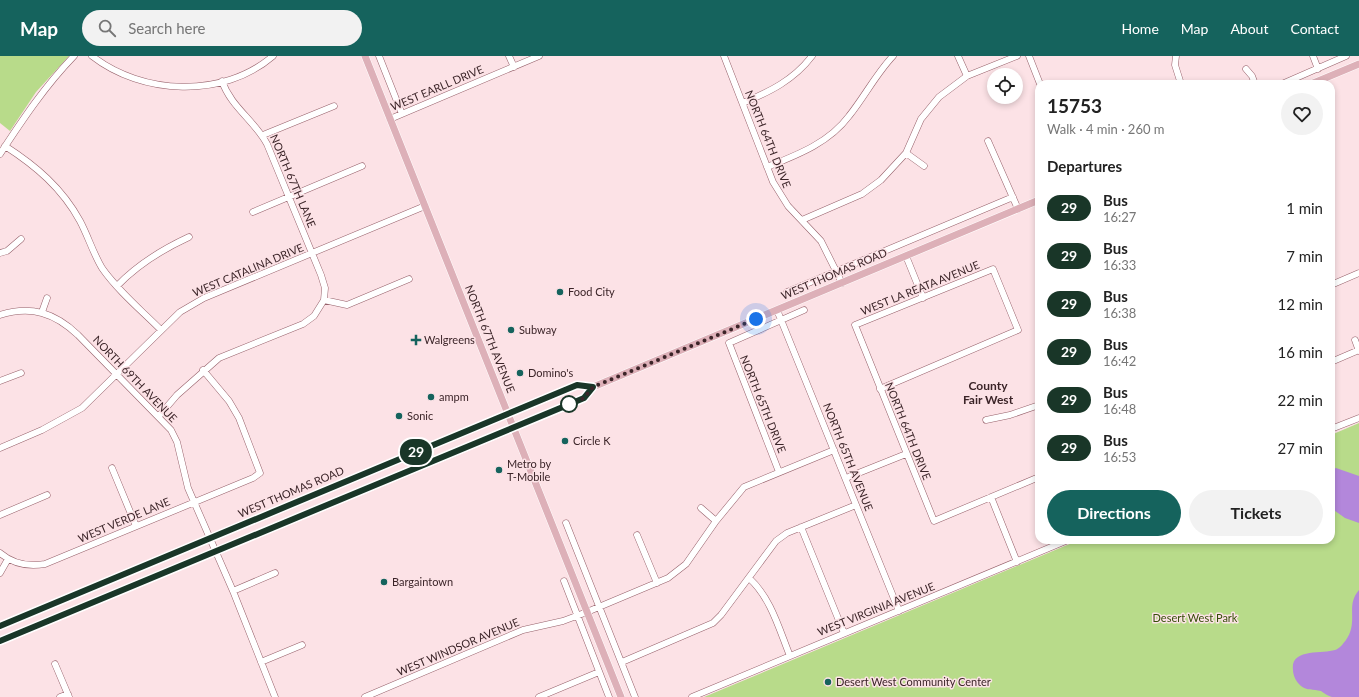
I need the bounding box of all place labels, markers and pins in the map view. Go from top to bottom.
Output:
place label: Food City [568,285,615,298]
marker: Food City [555,287,565,297]
place label: Subway [519,323,557,336]
marker: Subway [506,325,516,335]
place label: Walgreens [424,333,475,346]
marker: Walgreens [411,335,421,345]
place label: Domino's [528,366,574,379]
marker: Domino's [515,368,525,378]
place label: ampm [439,390,469,403]
marker: ampm [426,392,436,402]
unlabelled marker [560,395,578,413]
place label: Sonic [407,409,433,422]
marker: Sonic [394,411,404,421]
place label: Circle K [573,434,611,447]
marker: Circle K [560,436,570,446]
place label: Metro by T-Mobile [507,457,552,483]
marker: Metro by T-Mobile [494,465,504,475]
place label: Bargaintown [392,575,453,588]
marker: Bargaintown [379,577,389,587]
place label: Desert West Community Center [836,675,991,688]
marker: Desert West Community Center [823,677,833,687]

